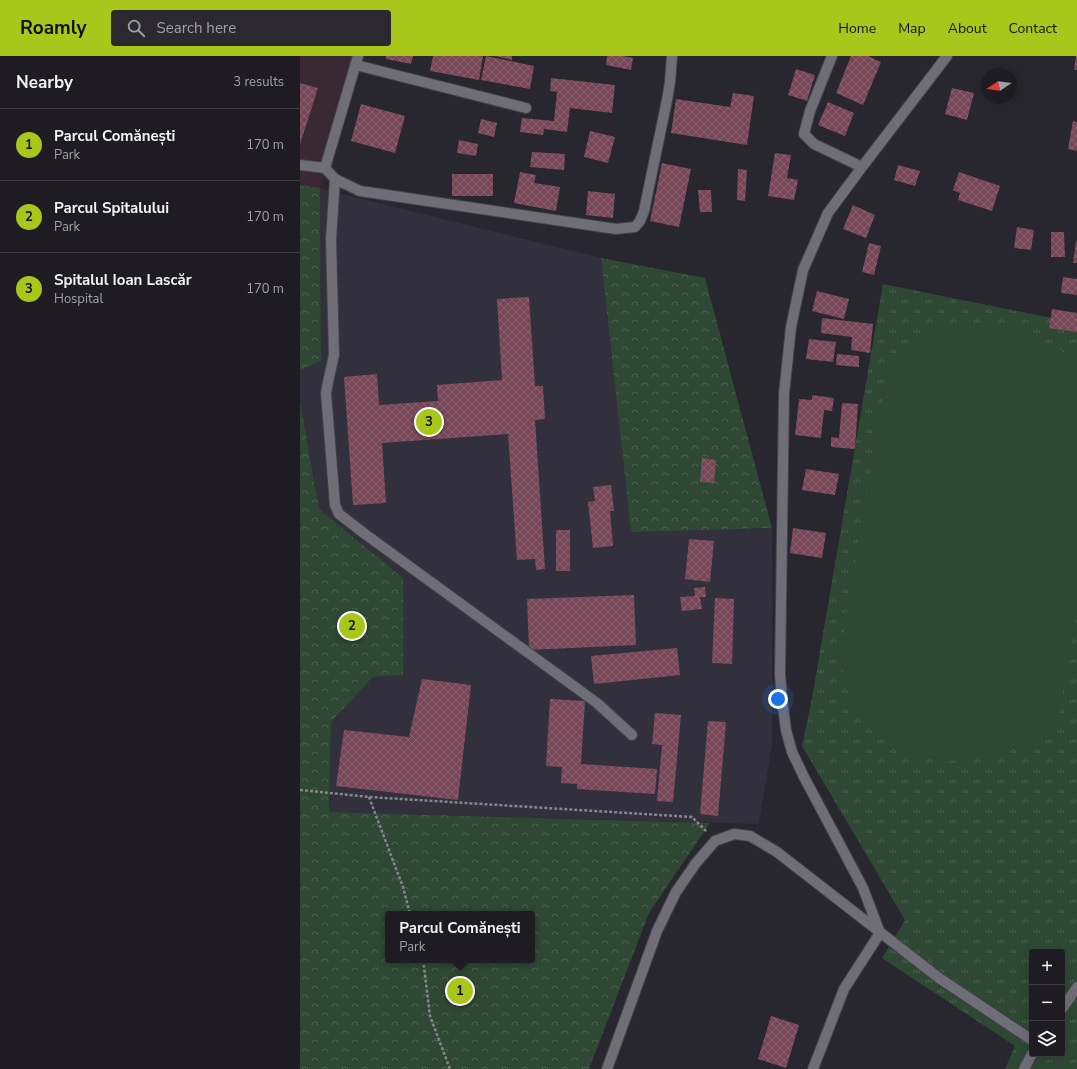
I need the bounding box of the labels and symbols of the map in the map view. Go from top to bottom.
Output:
north arrow [981,68,1017,104]
pin: 3 [416,407,442,437]
pin: 2 [339,611,365,641]
your location [768,689,788,709]
pin: 1 [447,976,473,1006]

